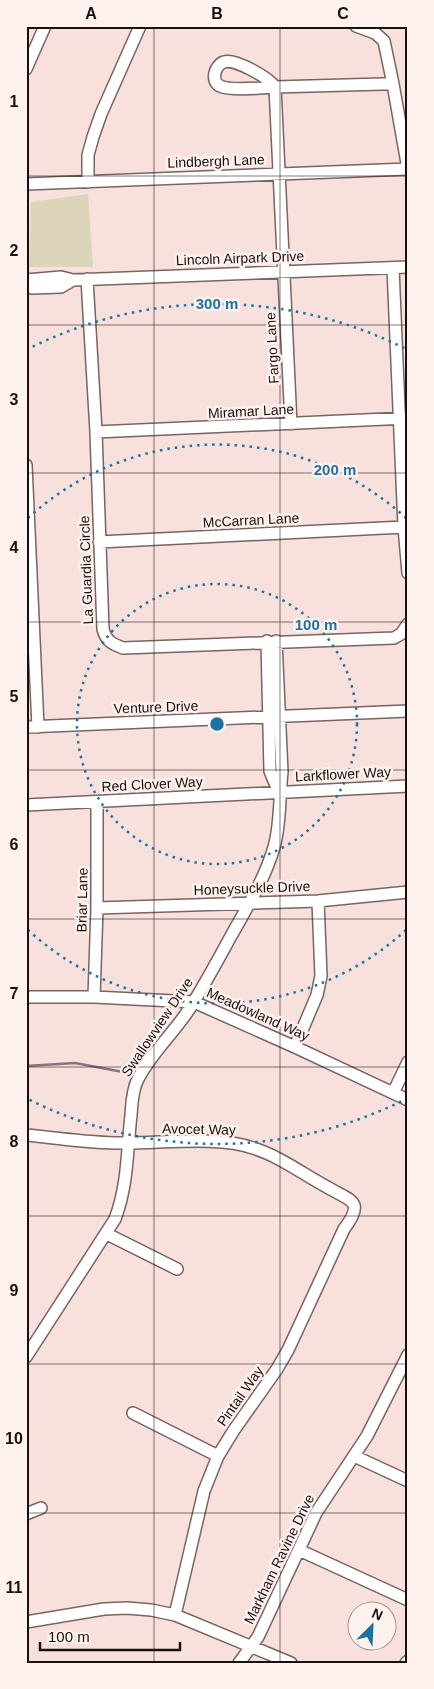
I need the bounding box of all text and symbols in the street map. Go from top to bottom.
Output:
text: A [85,5,97,22]
text: B [211,5,223,22]
text: C [337,5,349,22]
text: 1 [10,93,19,110]
street label: Lindbergh Lane [167,151,265,171]
text: 2 [10,242,19,259]
street label: Lincoln Airpark Drive [176,248,305,268]
text: 300 m [196,295,238,312]
street label: Fargo Lane [262,312,282,384]
text: 3 [10,391,19,408]
street label: Miramar Lane [207,401,295,421]
text: 200 m [314,461,356,478]
street label: McCarran Lane [202,509,300,531]
street label: La Guardia Circle [76,515,96,625]
text: 4 [10,539,19,556]
text: 100 m [295,616,337,633]
text: 5 [10,688,19,705]
street label: Venture Drive [113,698,199,716]
centre of rings [208,715,226,733]
street label: Larkflower Way [295,764,391,784]
street label: Red Clover Way [101,773,203,795]
text: 6 [10,836,19,853]
street label: Briar Lane [73,867,91,932]
street label: Honeysuckle Drive [193,878,311,898]
street label: Swallowview Drive [118,974,196,1080]
street label: Meadowland Way [204,984,312,1044]
text: 7 [10,985,19,1002]
street label: Avocet Way [162,1120,236,1138]
text: 8 [10,1133,19,1150]
text: 9 [10,1282,19,1299]
street label: Pintail Way [214,1363,266,1429]
text: 10 [5,1430,23,1447]
street label: Markham Ravine Drive [241,1491,317,1626]
text: 11 [6,1579,23,1596]
north arrow [346,1602,396,1652]
text: N [369,1605,385,1623]
scale bar [40,1619,180,1651]
text: 100 m [48,1628,90,1645]

